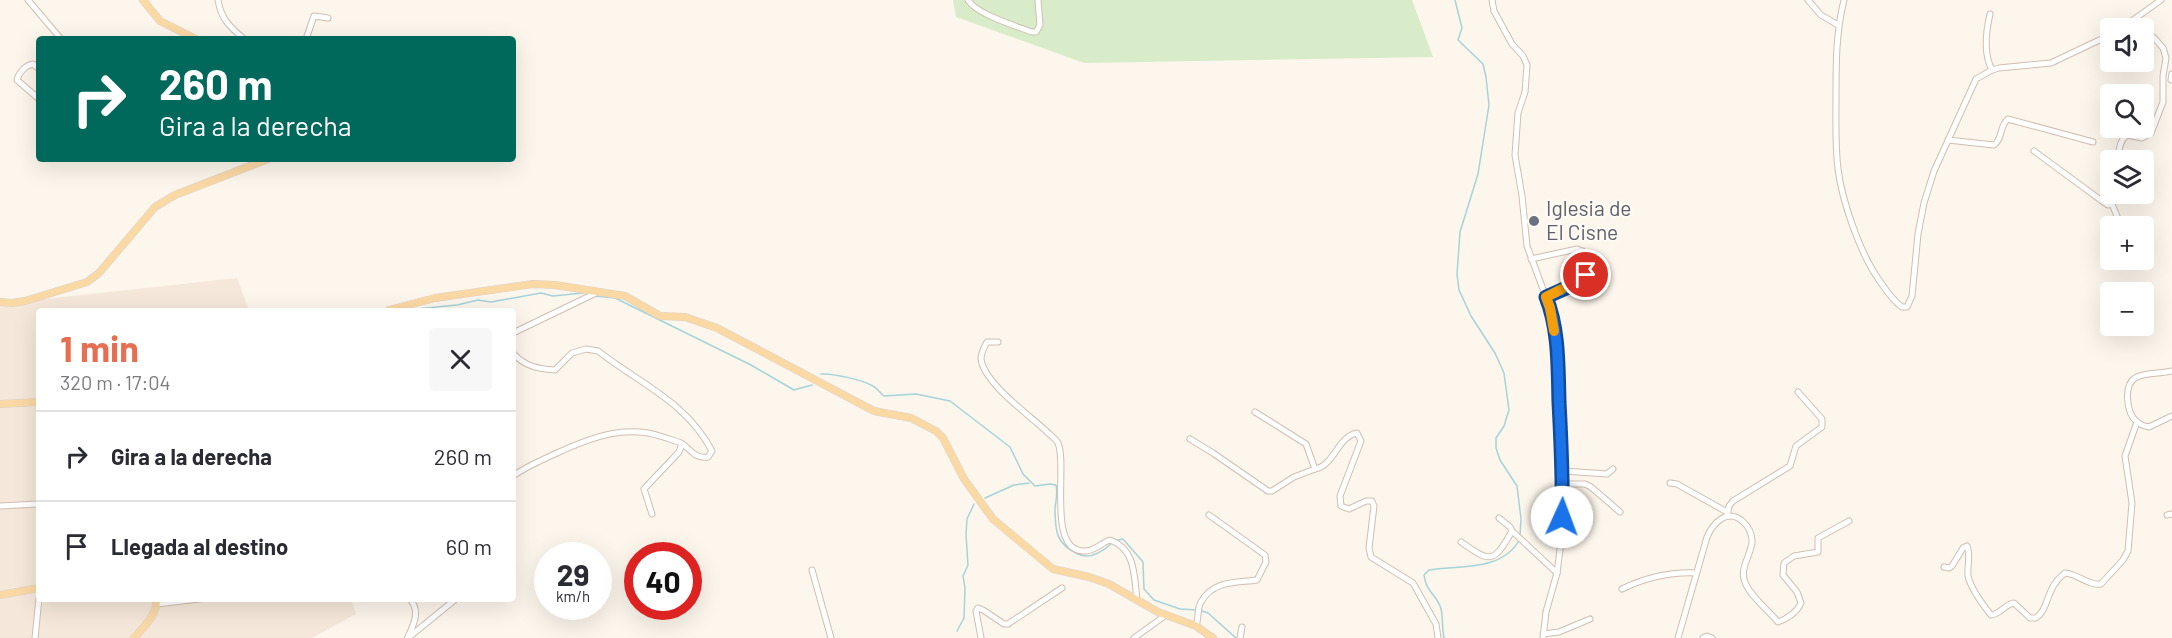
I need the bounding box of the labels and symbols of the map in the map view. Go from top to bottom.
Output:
place label: Iglesia de El Cisne [1546,195,1632,244]
marker: Iglesia de El Cisne [1527,214,1541,228]
pin [1560,249,1611,300]
position arrow [1530,485,1594,549]
speed limit sign: 40 [624,542,702,620]

